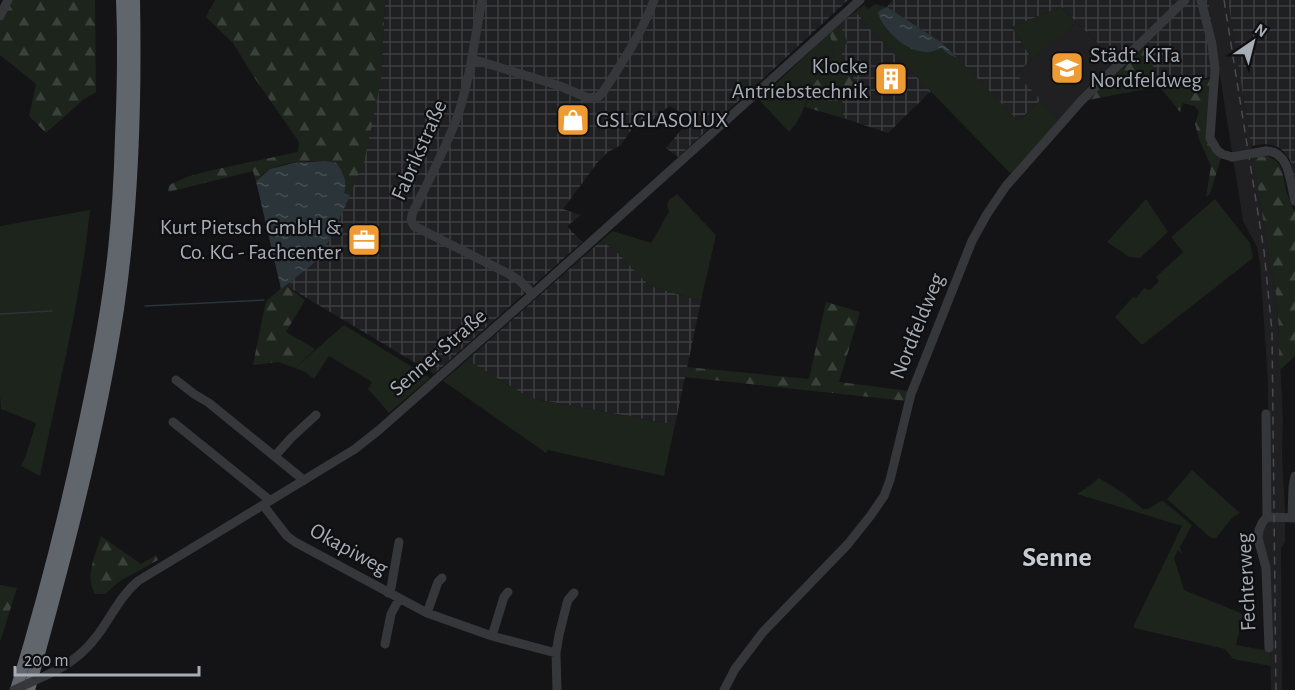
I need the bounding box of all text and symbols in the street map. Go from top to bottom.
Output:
north arrow [1223,12,1283,72]
text: N [1252,21,1270,40]
place label: Städt. KiTa Nordfeldweg [1090,44,1202,91]
school or university icon: Städt. KiTa Nordfeldweg [1049,50,1085,86]
place label: Klocke Antriebstechnik [732,55,868,102]
building icon: Klocke Antriebstechnik [873,61,909,97]
street label: Fabrikstraße [387,97,451,203]
shop icon: GSL.GLASOLUX [555,102,591,138]
place label: GSL.GLASOLUX [596,109,728,131]
place label: Kurt Pietsch GmbH & Co. KG - Fachcenter [160,216,342,263]
office icon: Kurt Pietsch GmbH & Co. KG - Fachcenter [346,222,382,258]
street label: Nordfeldweg [886,270,948,382]
street label: Senner Straße [385,304,491,400]
street label: Okapiweg [306,519,392,579]
street label: Fechterweg [1232,532,1260,632]
district label: Senne [1022,544,1092,572]
scale bar [15,639,200,677]
text: 200 m [24,652,69,670]

